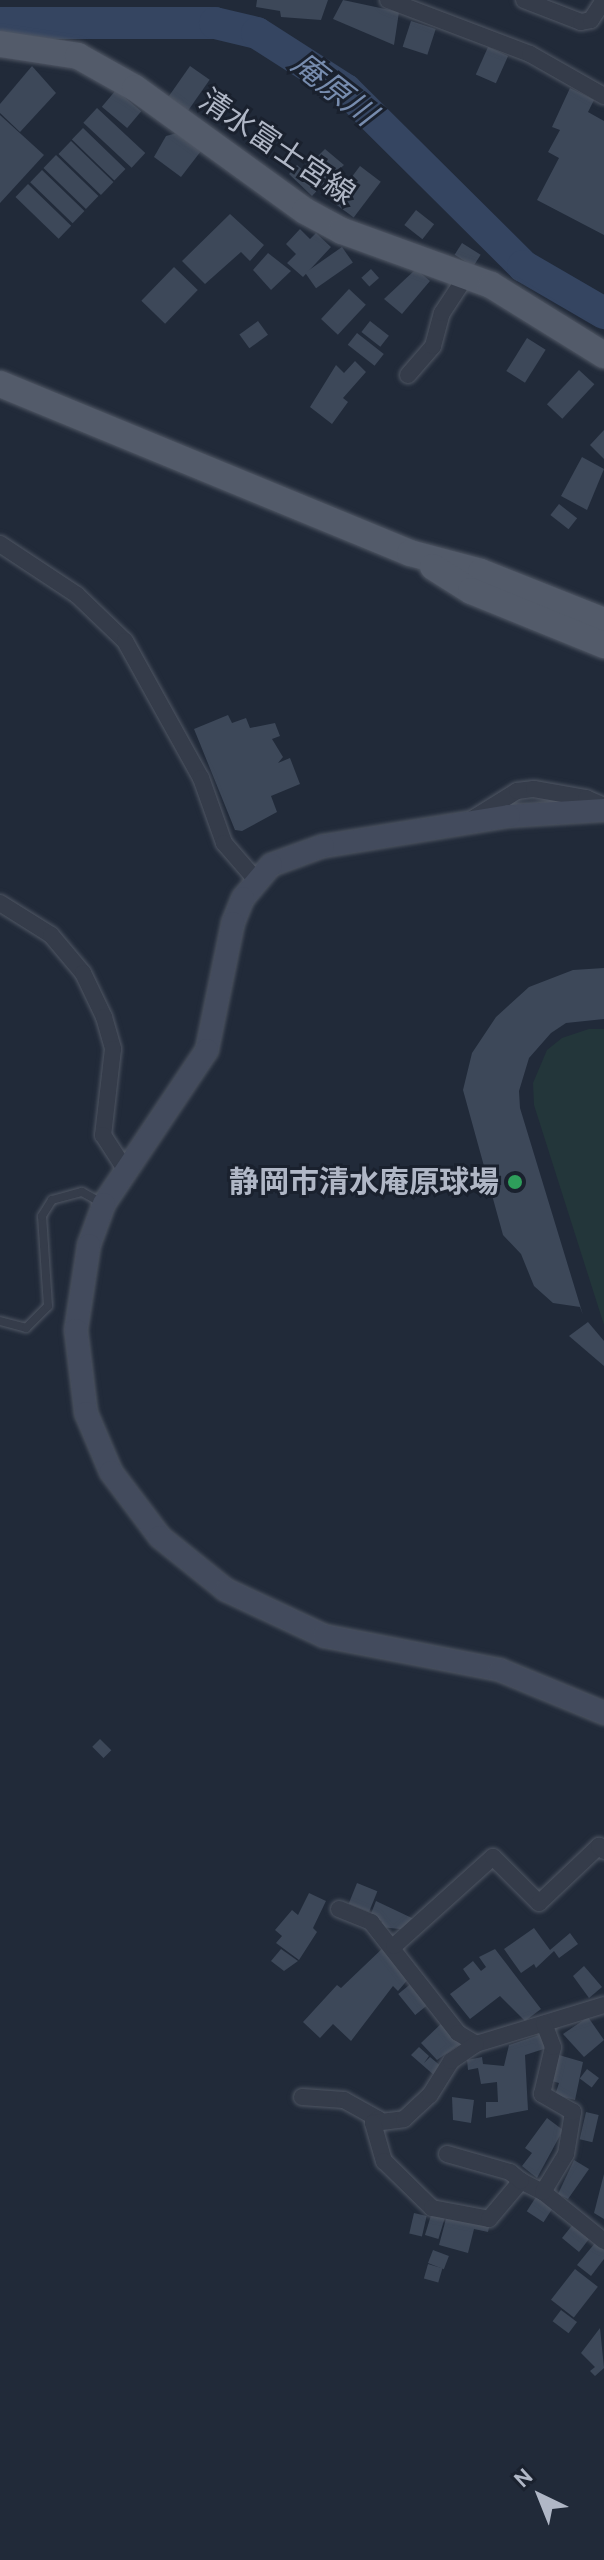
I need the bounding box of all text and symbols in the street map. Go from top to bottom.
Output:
water label: 庵原川 [284,44,384,134]
street label: 清水富士宮線 [192,82,362,212]
place label: 静岡市清水庵原球場 [229,1164,499,1200]
marker: 静岡市清水庵原球場 [506,1173,524,1191]
north arrow [500,2456,580,2536]
text: N [508,2463,538,2493]

